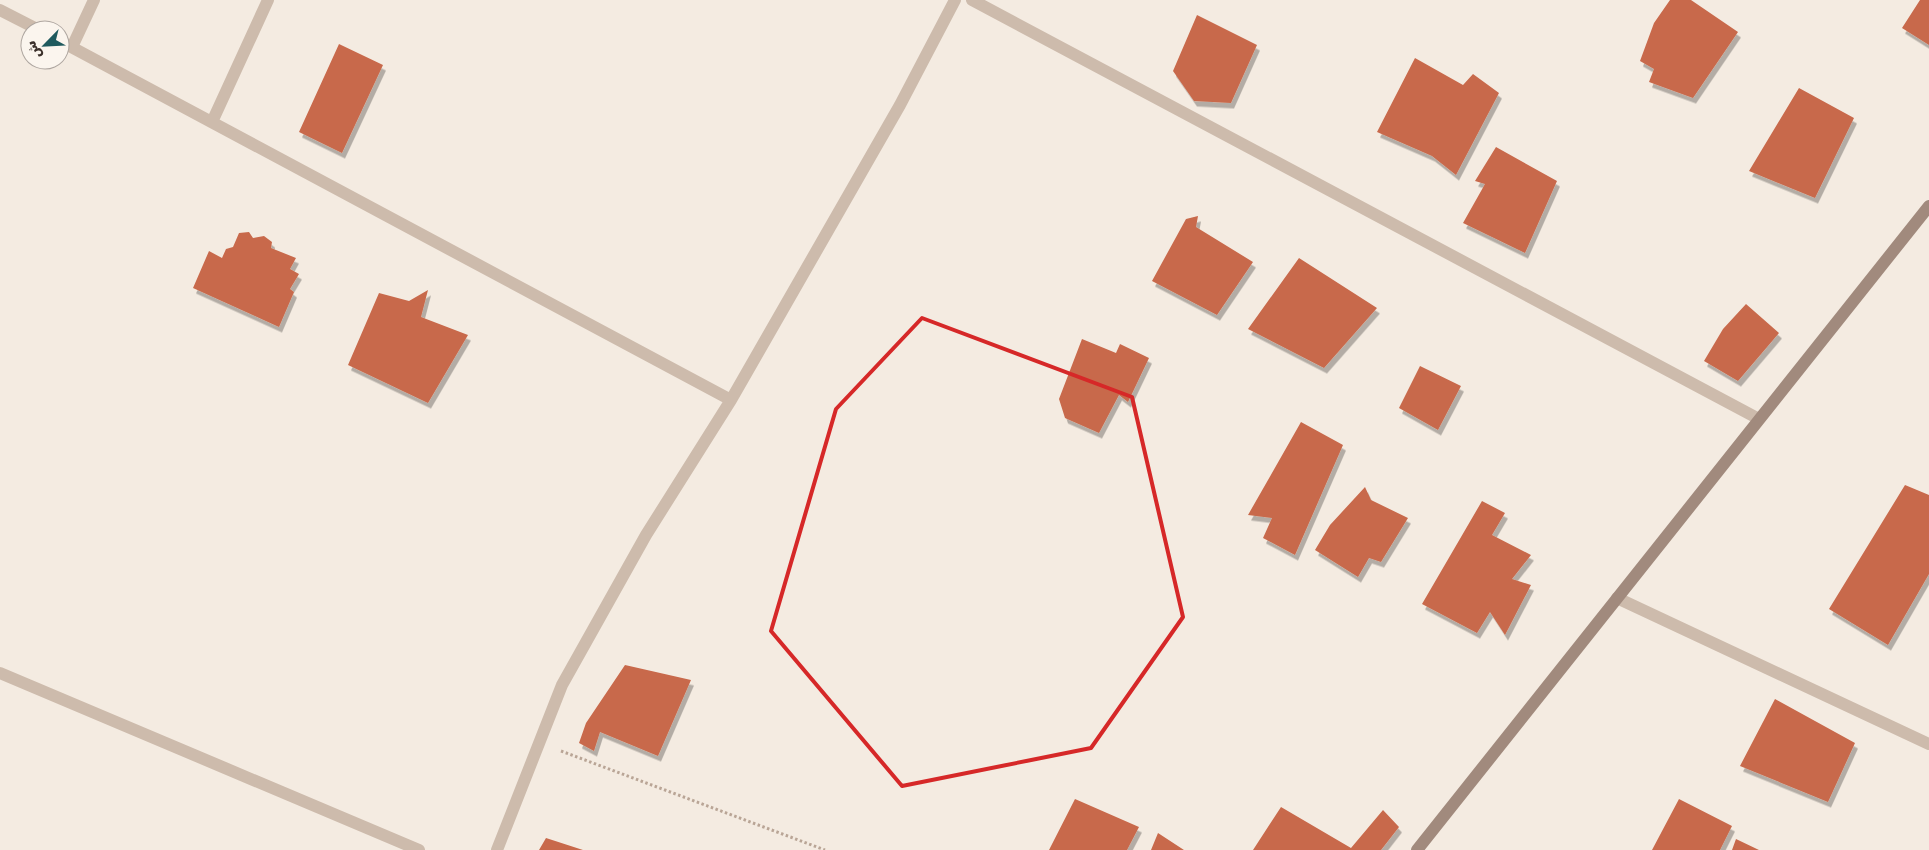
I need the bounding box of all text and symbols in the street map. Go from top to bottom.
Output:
north arrow [20,20,70,70]
text: ش [22,38,44,62]

